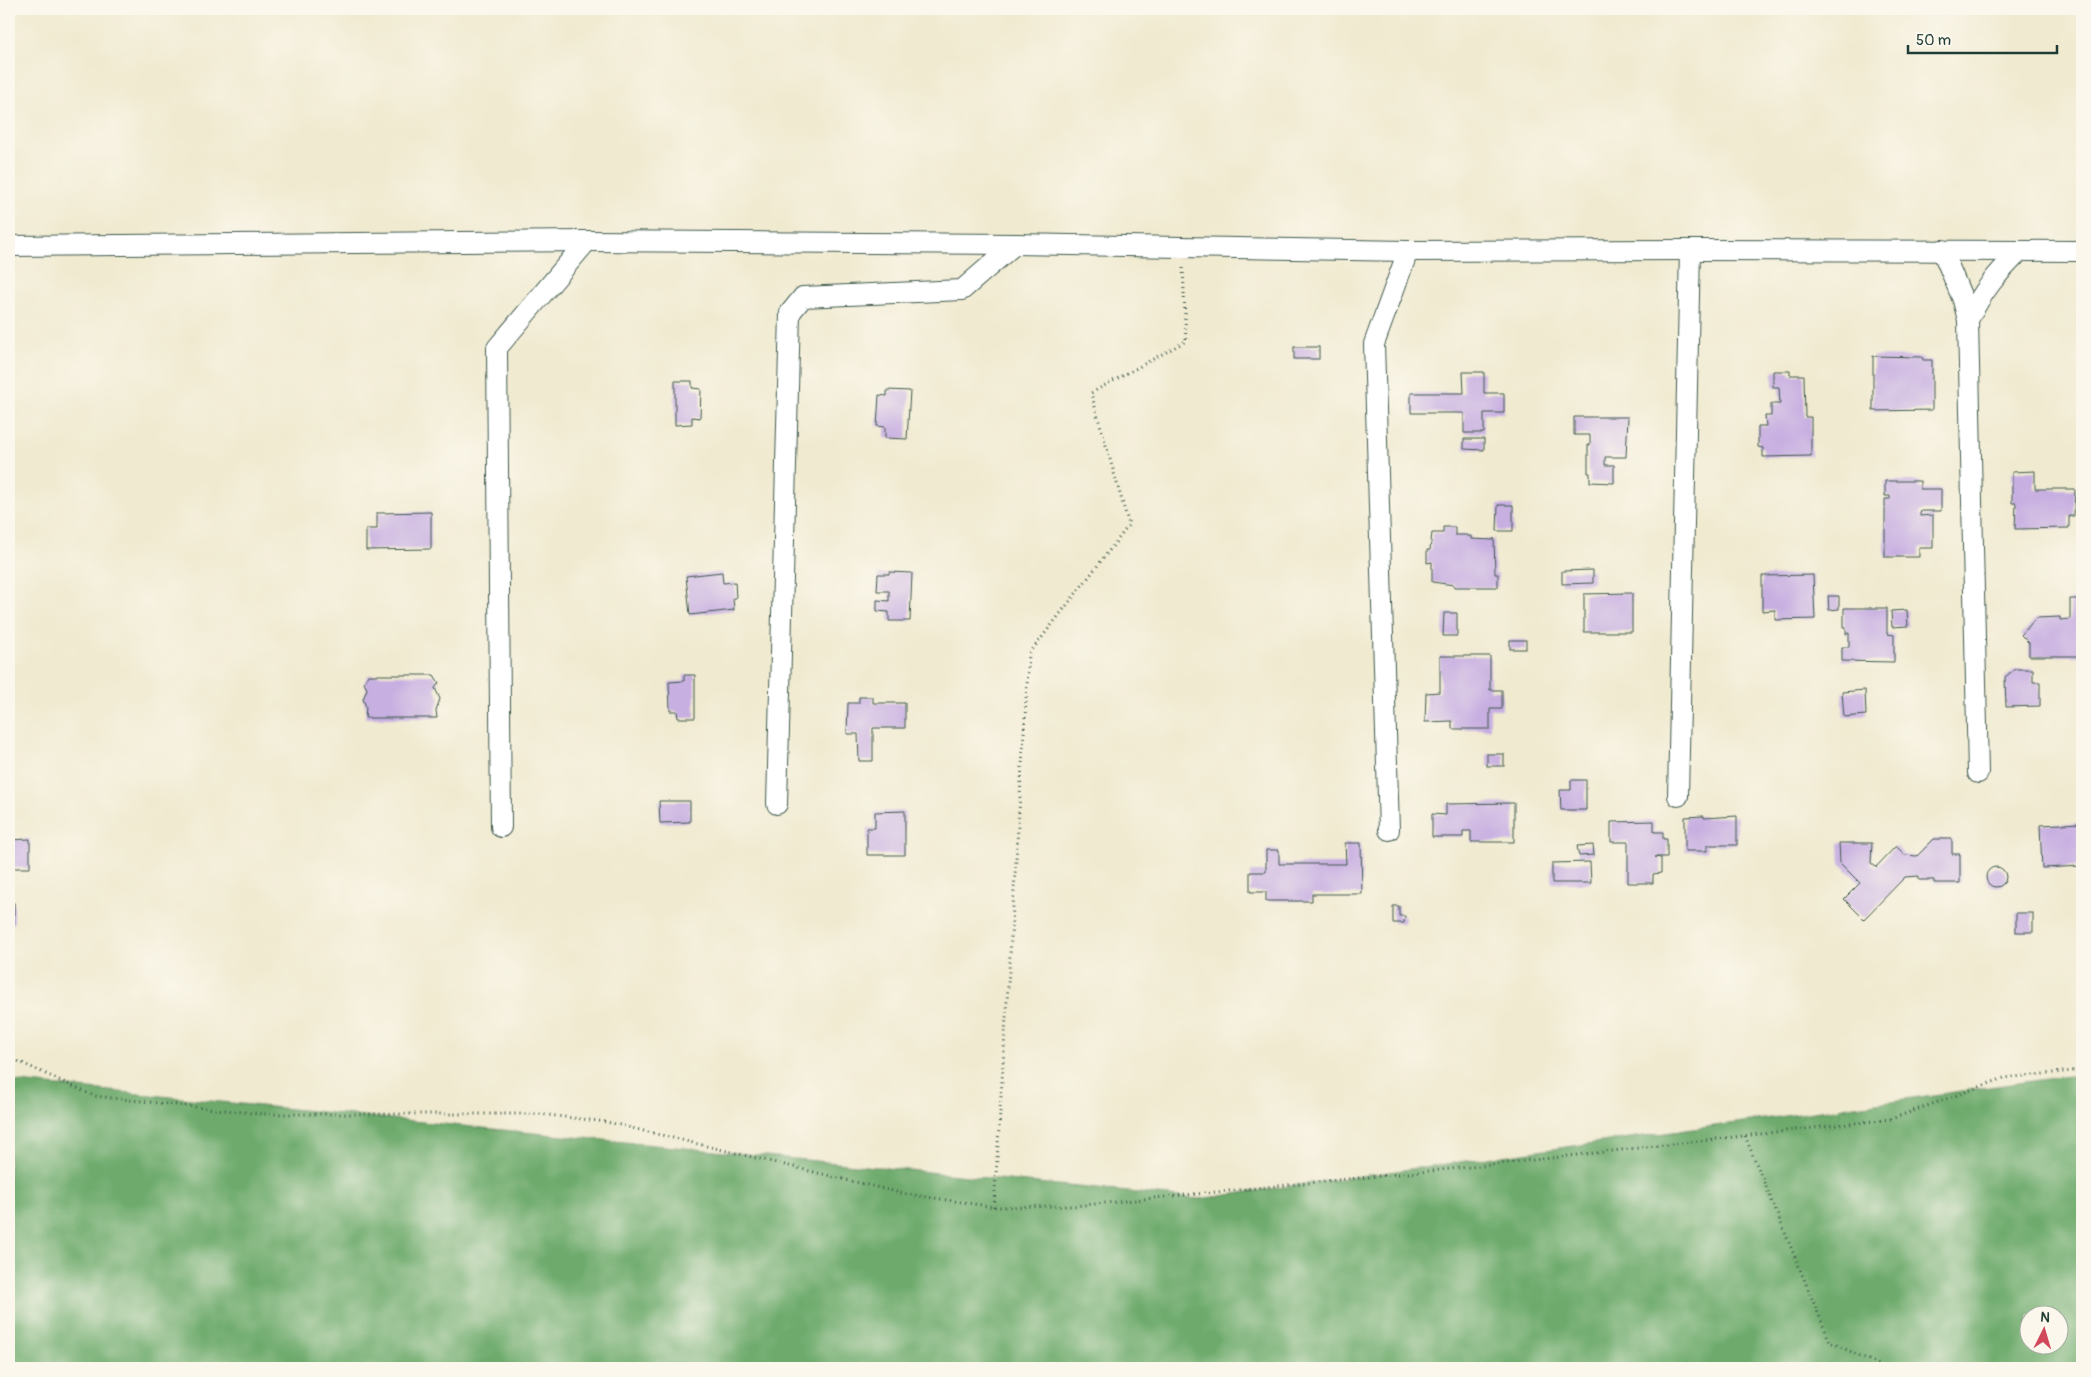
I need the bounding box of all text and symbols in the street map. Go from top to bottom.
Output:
scale bar [1908,22,2057,54]
text: 50 m [1916,31,1951,50]
north arrow [2018,1304,2068,1354]
text: N [2040,1309,2051,1326]

